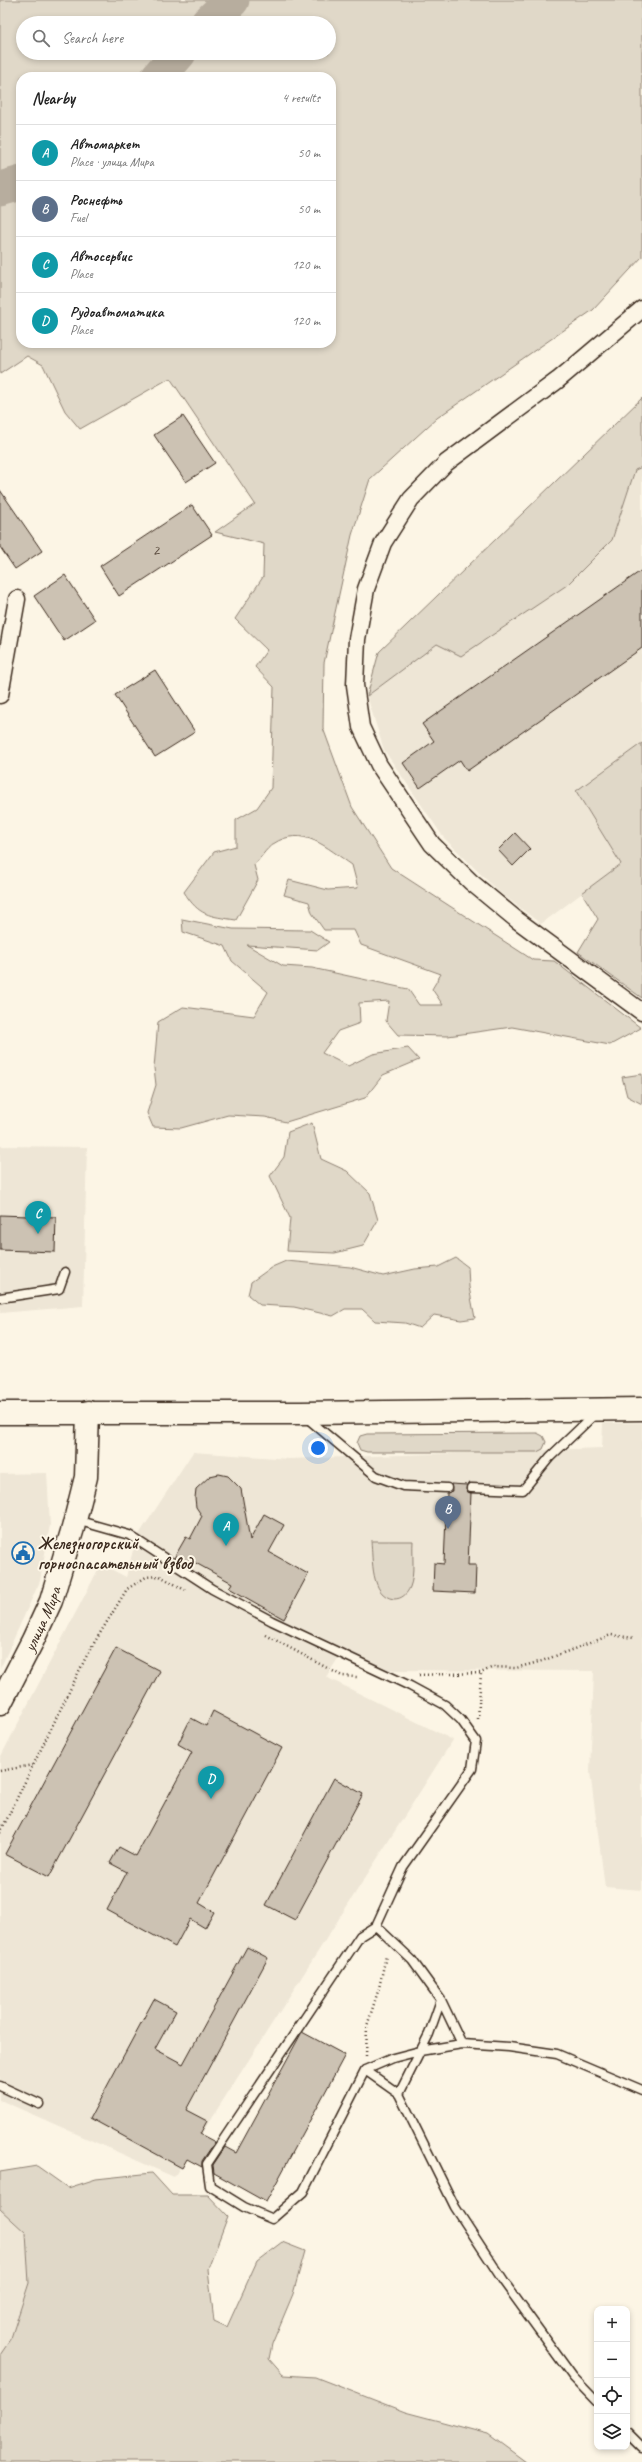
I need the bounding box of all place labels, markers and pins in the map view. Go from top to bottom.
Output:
pin: C [25,1201,51,1234]
pin: B [435,1496,461,1529]
pin: A [213,1513,239,1546]
place label: Железногорский горноспасательный взвод [38,1533,195,1575]
public building icon: Железногорский горноспасательный взвод [10,1540,36,1566]
pin: D [198,1766,224,1799]

